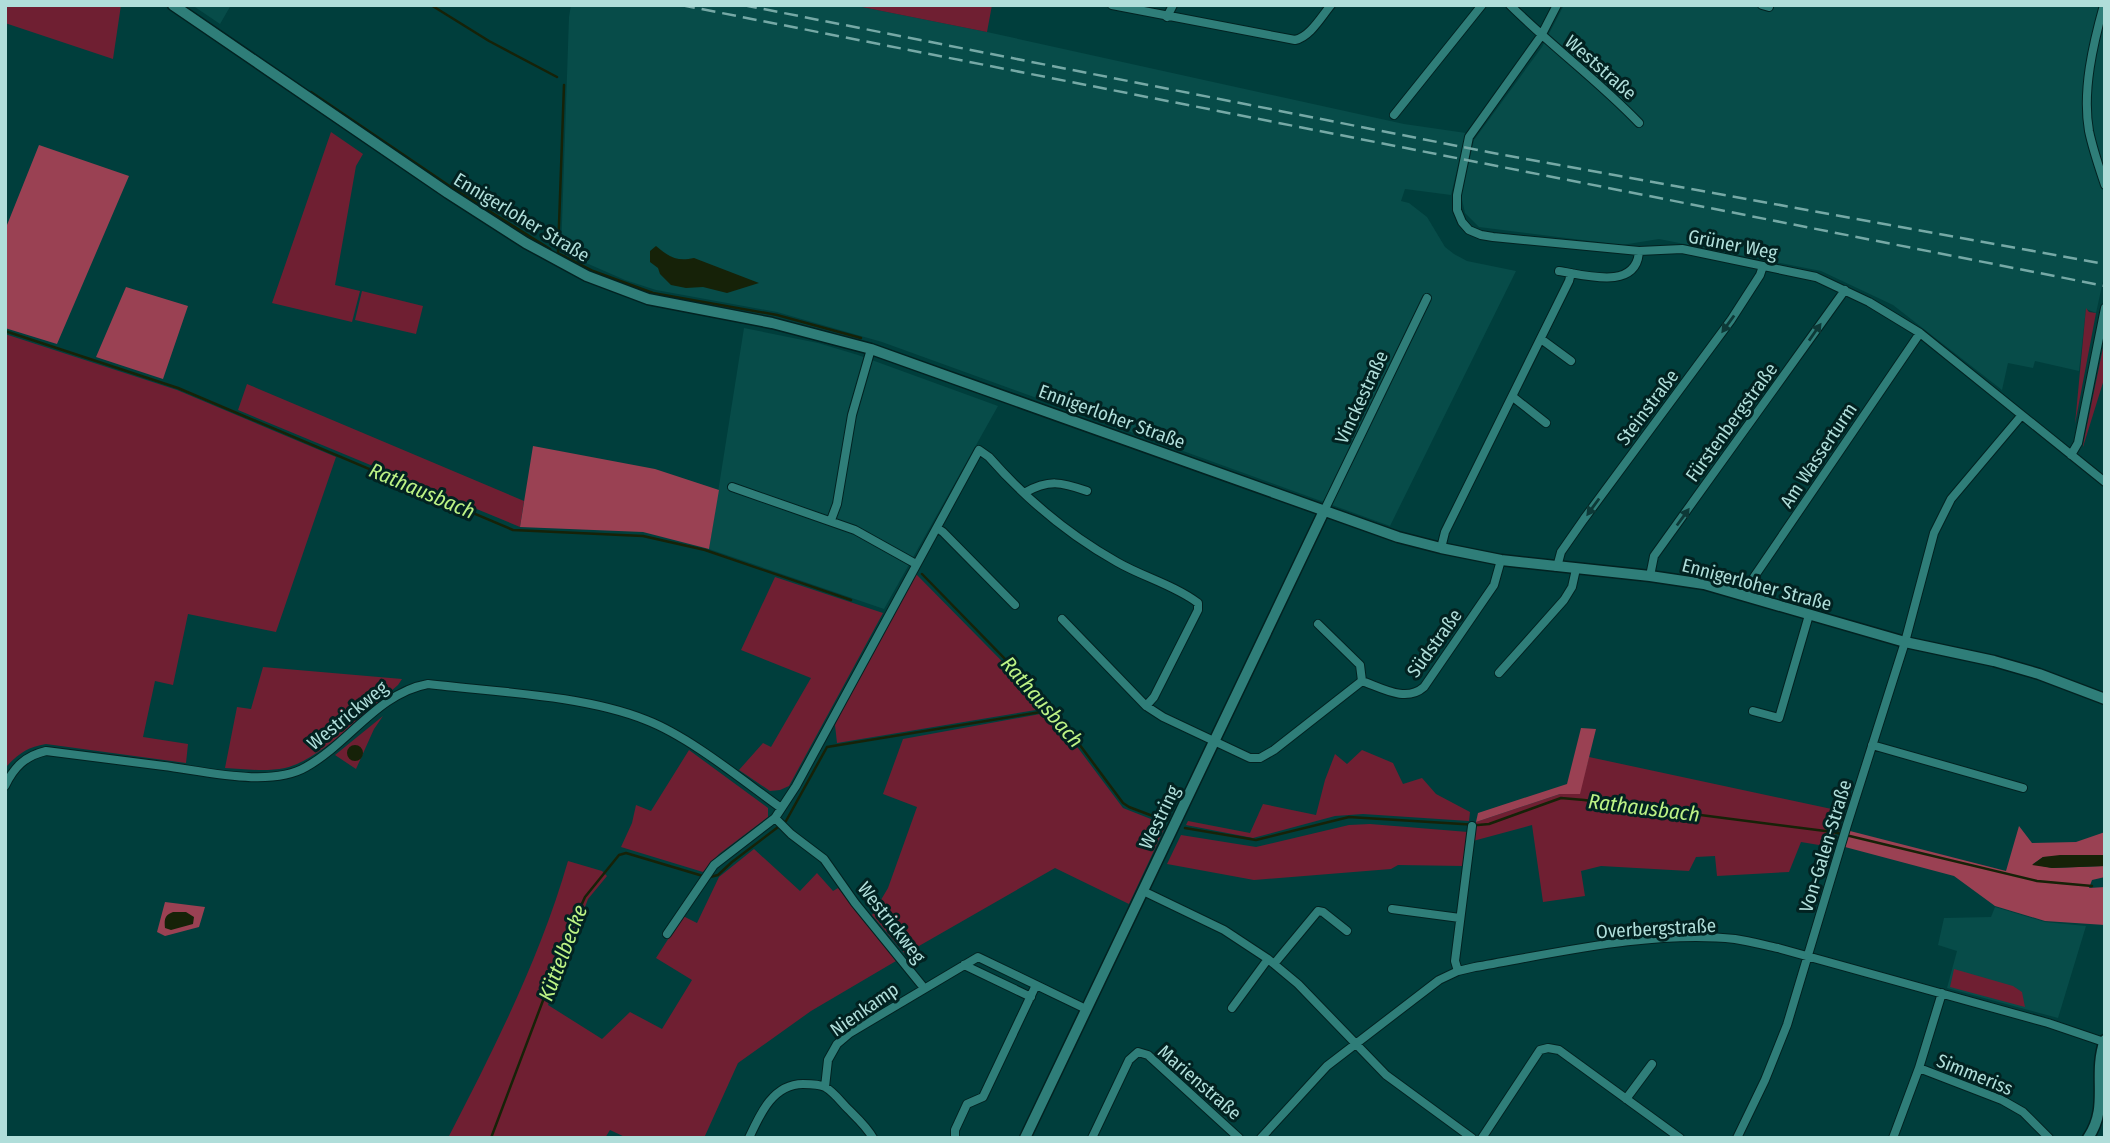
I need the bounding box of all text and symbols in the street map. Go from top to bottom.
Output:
street label: Weststraße [1560,30,1641,105]
street label: Ennigerloher Straße [450,168,594,267]
street label: Grüner Weg [1686,225,1779,264]
one-way arrow [1721,315,1735,333]
one-way arrow [1808,323,1822,341]
street label: Vinckestraße [1330,347,1393,447]
street label: Fürstenbergstraße [1681,358,1782,486]
street label: Steinstraße [1612,365,1683,450]
street label: Ennigerloher Straße [1035,379,1188,454]
street label: Am Wasserturm [1775,399,1862,512]
water label: Rathausbach [365,457,479,525]
one-way arrow [1586,498,1600,516]
one-way arrow [1675,508,1689,526]
street label: Ennigerloher Straße [1679,553,1834,616]
street label: Südstraße [1402,605,1467,682]
water label: Rathausbach [995,651,1089,753]
street label: Westrickweg [302,676,392,755]
street label: Von-Galen-Straße [1794,777,1857,915]
street label: Westring [1134,782,1185,853]
water label: Rathausbach [1587,788,1701,828]
street label: Westrickweg [853,877,931,968]
water label: Küttelbecke [533,901,593,1005]
street label: Overbergstraße [1595,914,1717,943]
street label: Nienkamp [826,978,903,1041]
street label: Marienstraße [1153,1040,1246,1125]
street label: Simmeriss [1933,1049,2016,1100]

